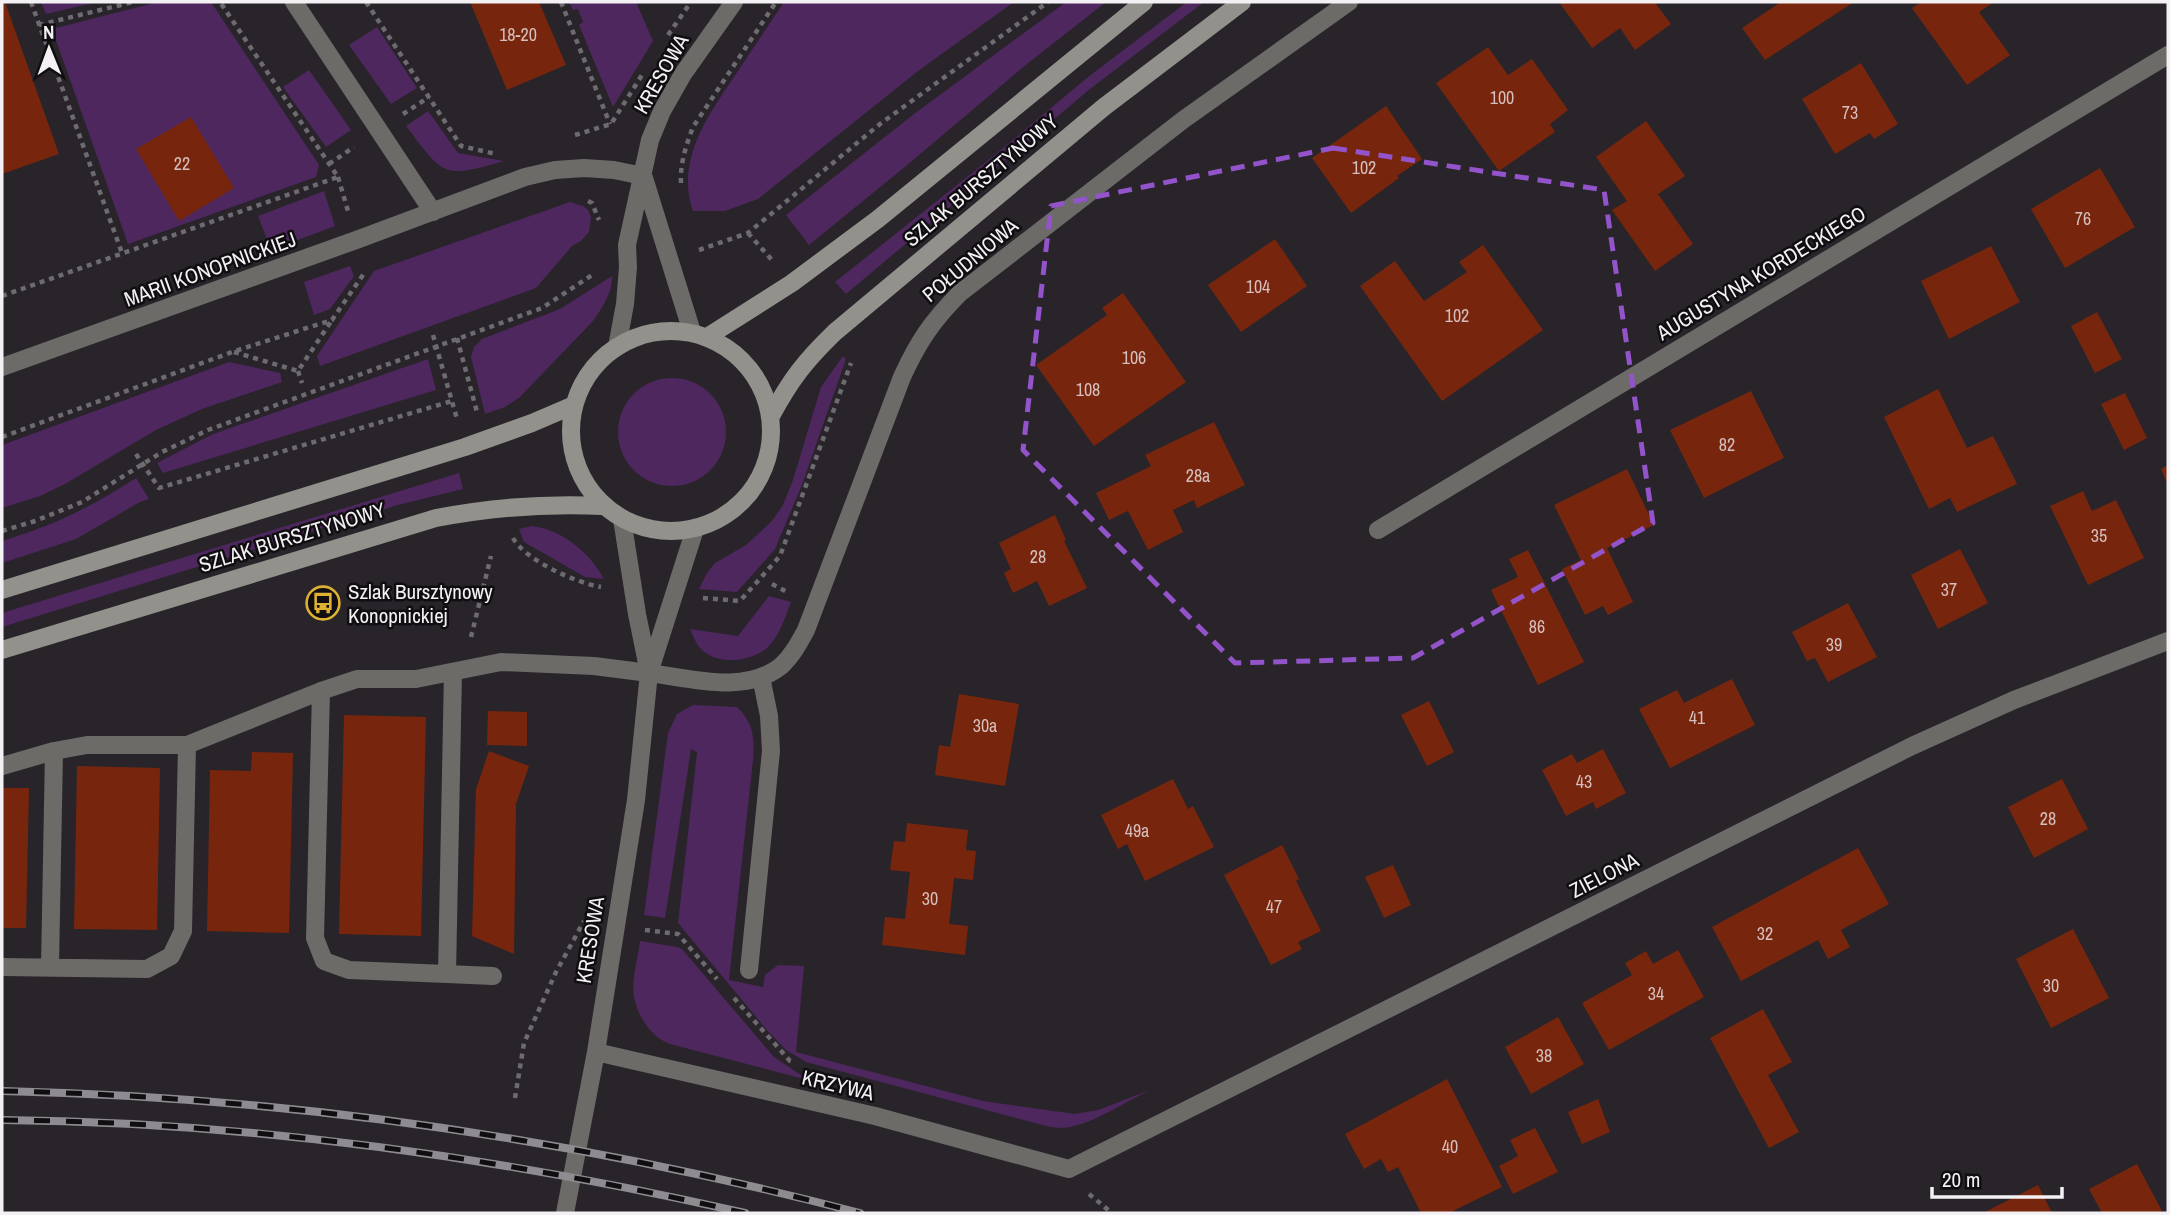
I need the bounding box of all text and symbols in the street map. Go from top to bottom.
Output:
north arrow [14,14,84,84]
text: N [43,19,55,45]
house number: 18-20 [499,22,537,47]
street label: KRESOWA [627,28,696,119]
house number: 100 [1490,85,1514,110]
house number: 73 [1842,100,1858,125]
street label: SZLAK BURSZTYNOWY [898,106,1065,253]
house number: 22 [174,151,190,176]
house number: 102 [1352,155,1376,180]
street label: AUGUSTYNA KORDECKIEGO [1650,199,1871,348]
house number: 76 [2075,206,2091,231]
street label: POŁUDNIOWA [916,211,1025,309]
street label: MARII KONOPNICKIEJ [120,224,300,314]
house number: 104 [1246,274,1270,299]
house number: 102 [1445,303,1469,328]
house number: 106 [1122,345,1146,370]
house number: 108 [1076,377,1100,402]
house number: 82 [1719,432,1735,457]
house number: 28a [1186,463,1210,488]
street label: SZLAK BURSZTYNOWY [195,495,389,579]
house number: 35 [2091,523,2107,548]
house number: 28 [1030,544,1046,569]
place label: Szlak Bursztynowy Konopnickiej [348,577,493,630]
house number: 37 [1941,577,1957,602]
bus stop icon: Szlak Bursztynowy Konopnickiej [304,584,342,622]
house number: 86 [1529,614,1545,639]
house number: 39 [1826,632,1842,657]
house number: 41 [1689,705,1706,730]
house number: 30a [973,713,997,738]
house number: 43 [1576,769,1592,794]
house number: 28 [2040,806,2056,831]
house number: 49a [1125,818,1149,843]
street label: ZIELONA [1565,845,1644,905]
house number: 30 [922,886,938,911]
street label: KRESOWA [569,894,611,985]
house number: 47 [1266,894,1282,919]
house number: 32 [1757,921,1773,946]
house number: 30 [2043,973,2059,998]
house number: 34 [1648,981,1664,1006]
house number: 38 [1536,1043,1552,1068]
street label: KRZYWA [799,1063,877,1107]
house number: 40 [1442,1134,1458,1159]
scale bar [1932,1156,2062,1200]
text: 20 m [1942,1165,1980,1194]

